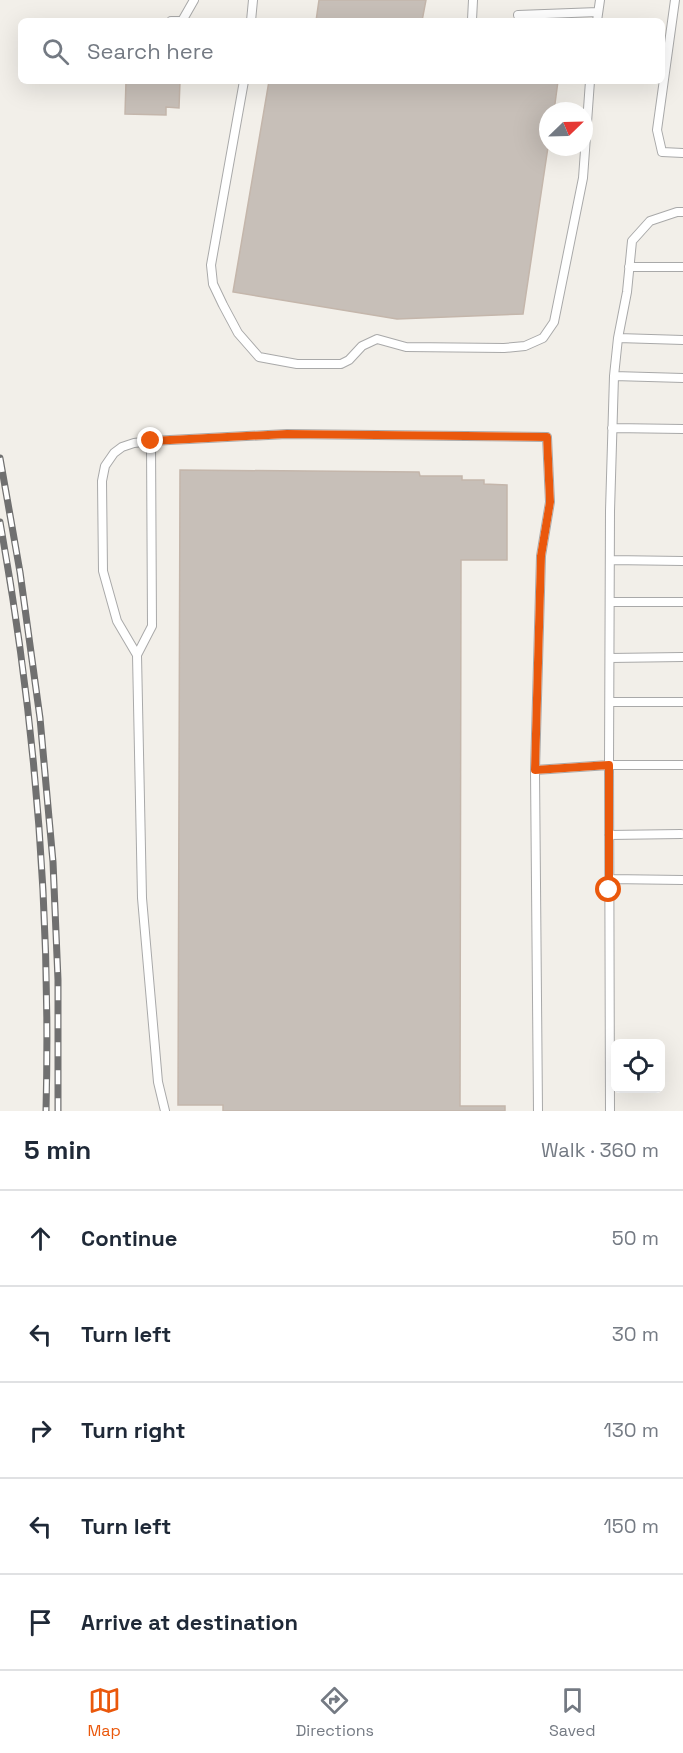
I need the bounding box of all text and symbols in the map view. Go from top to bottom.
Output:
search box [18,18,665,84]
icon: search [39,35,72,68]
text: Search here [87,37,214,65]
north arrow [539,102,593,156]
route end [137,427,163,453]
route start [595,876,621,902]
map controls [611,1039,665,1093]
button: locate [611,1039,665,1093]
text: 5 min [24,1133,91,1167]
text: Walk · 360 m [541,1137,659,1163]
icon: ahead [24,1222,57,1255]
text: Continue [81,1224,177,1252]
text: 50 m [612,1225,659,1251]
icon: left [24,1318,57,1351]
text: Turn left [81,1320,171,1348]
text: 30 m [612,1321,659,1347]
icon: right [24,1414,57,1447]
text: Turn right [81,1416,186,1444]
text: 130 m [603,1417,659,1443]
icon: left [24,1510,57,1543]
text: Turn left [81,1512,171,1540]
text: 150 m [604,1513,659,1539]
icon: arrive [24,1606,57,1639]
text: Arrive at destination [81,1608,298,1636]
tab: Map [87,1684,121,1741]
tab: Directions [296,1684,374,1741]
tab: Saved [549,1684,596,1741]

